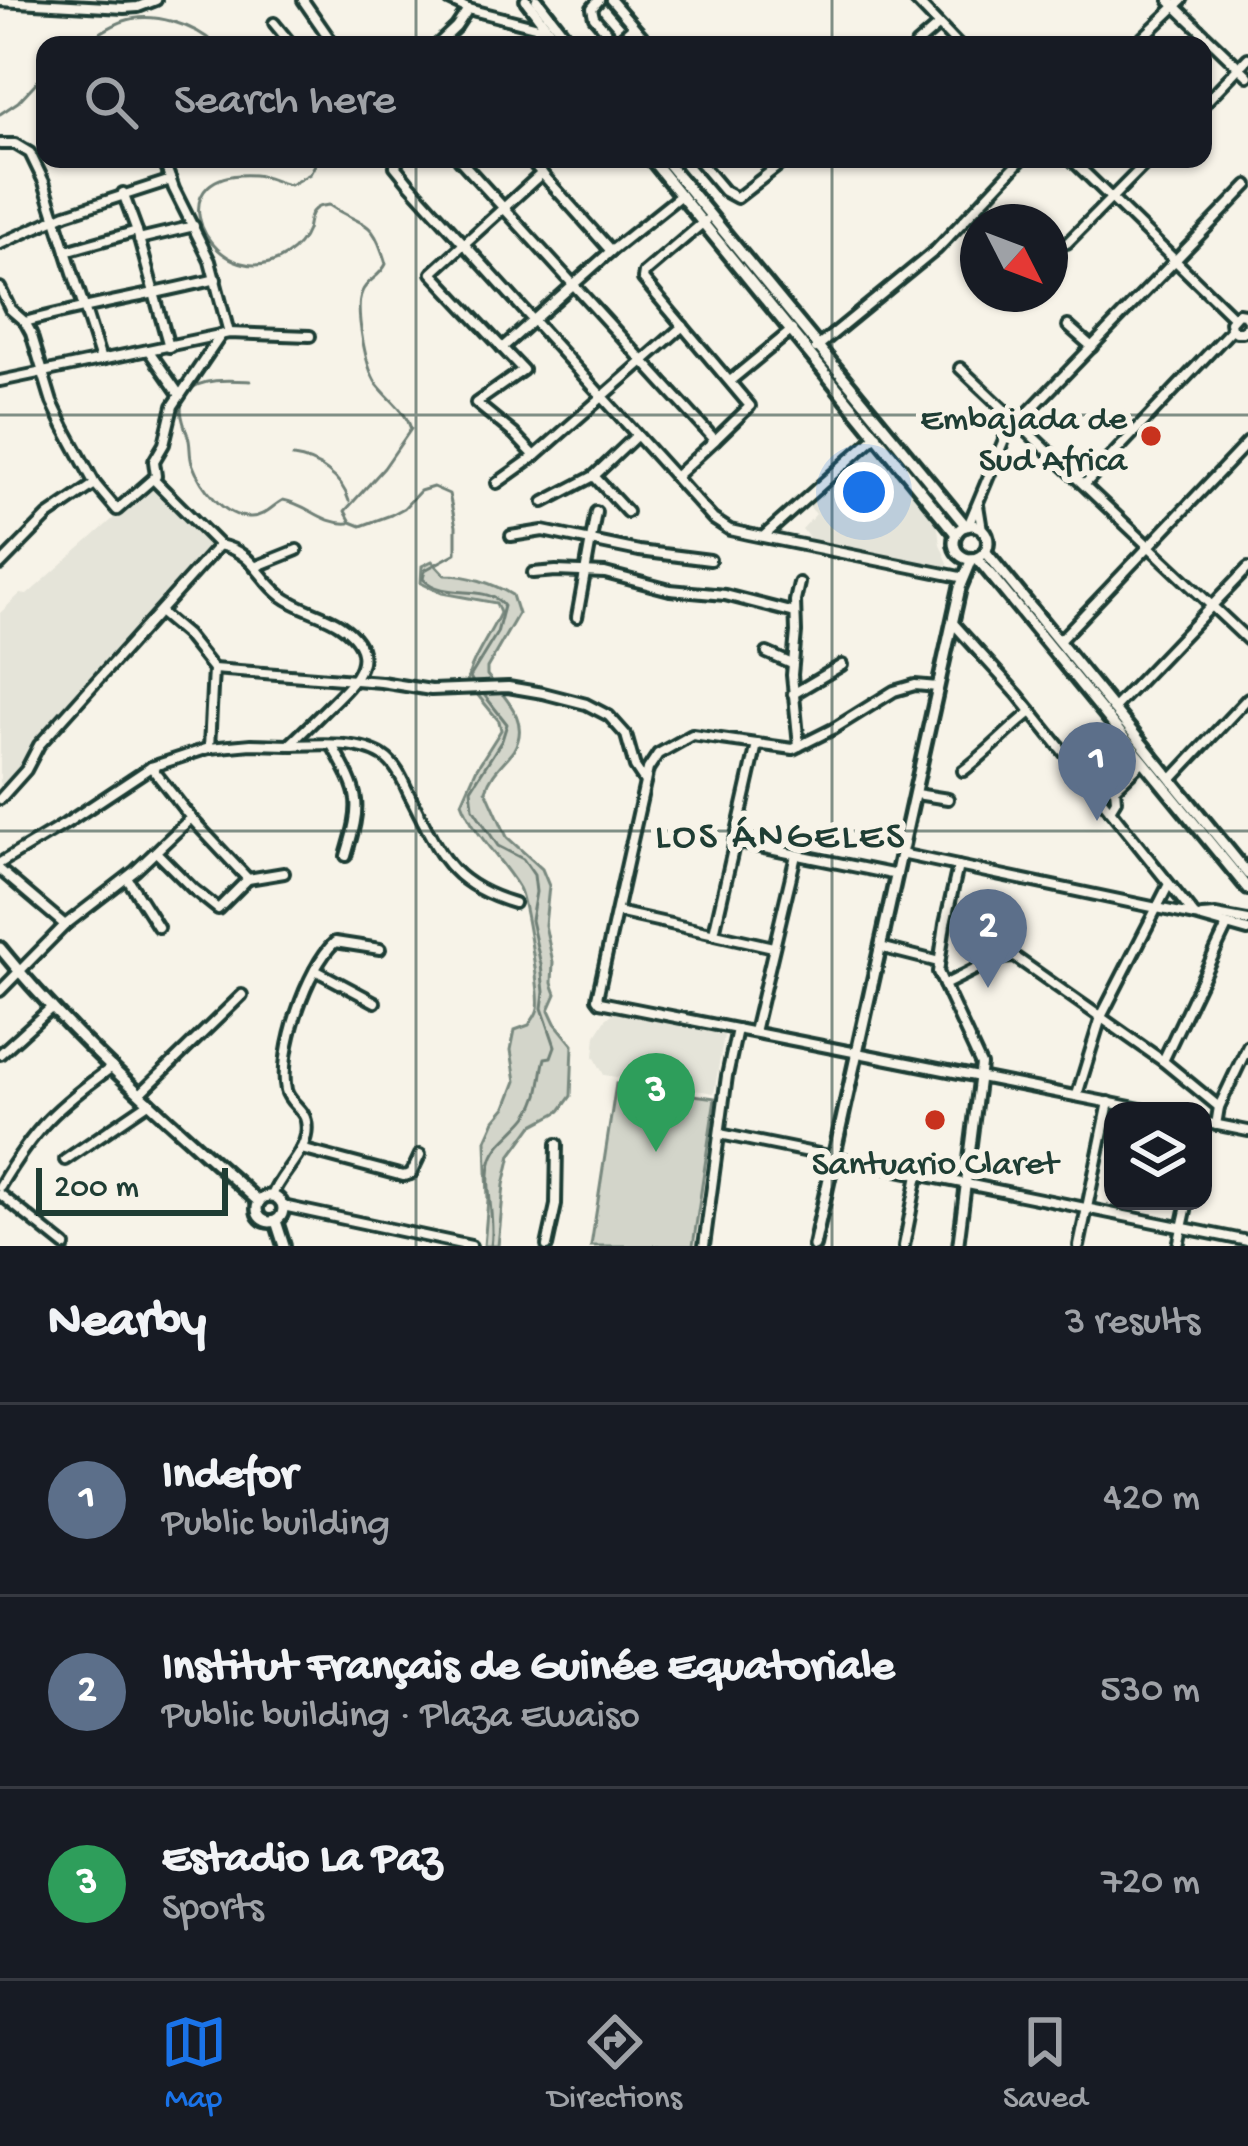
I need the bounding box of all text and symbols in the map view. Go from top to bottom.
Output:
search box [36,36,1212,168]
icon: search [78,69,144,135]
text: Search here [174,76,396,129]
north arrow [960,204,1068,312]
place label: Embajada de Sud Africa [920,400,1128,484]
marker: Embajada de Sud Africa [1138,423,1164,449]
your location [834,462,894,522]
pin: 1 [1058,722,1136,821]
district label: LOS ÁNGELES [655,816,907,862]
pin: 2 [949,889,1027,988]
pin: 3 [617,1053,695,1152]
map controls [1104,1102,1212,1210]
button: layers [1104,1102,1212,1210]
marker: Santuario Claret [922,1107,948,1133]
place label: Santuario Claret [812,1145,1062,1188]
scale bar [36,1162,228,1215]
text: 200 m [54,1170,139,1208]
text: Nearby [48,1294,206,1354]
text: 3 results [1065,1301,1200,1347]
text: Indefor [162,1450,297,1503]
text: 1 [79,1477,95,1523]
text: 420 m [1103,1477,1200,1523]
text: Public building [162,1503,390,1549]
text: Institut Français de Guinée Equatoriale [162,1642,895,1695]
text: 2 [77,1669,97,1715]
text: 530 m [1100,1669,1200,1715]
text: Public building · Plaza Ewaiso [162,1695,640,1741]
text: Estadio La Paz [162,1834,442,1887]
text: 3 [77,1861,97,1907]
text: 720 m [1102,1861,1200,1907]
text: Sports [162,1887,264,1933]
tab: Map [161,2009,227,2119]
tab: Directions [548,2009,682,2119]
tab: Saved [1003,2009,1087,2119]

